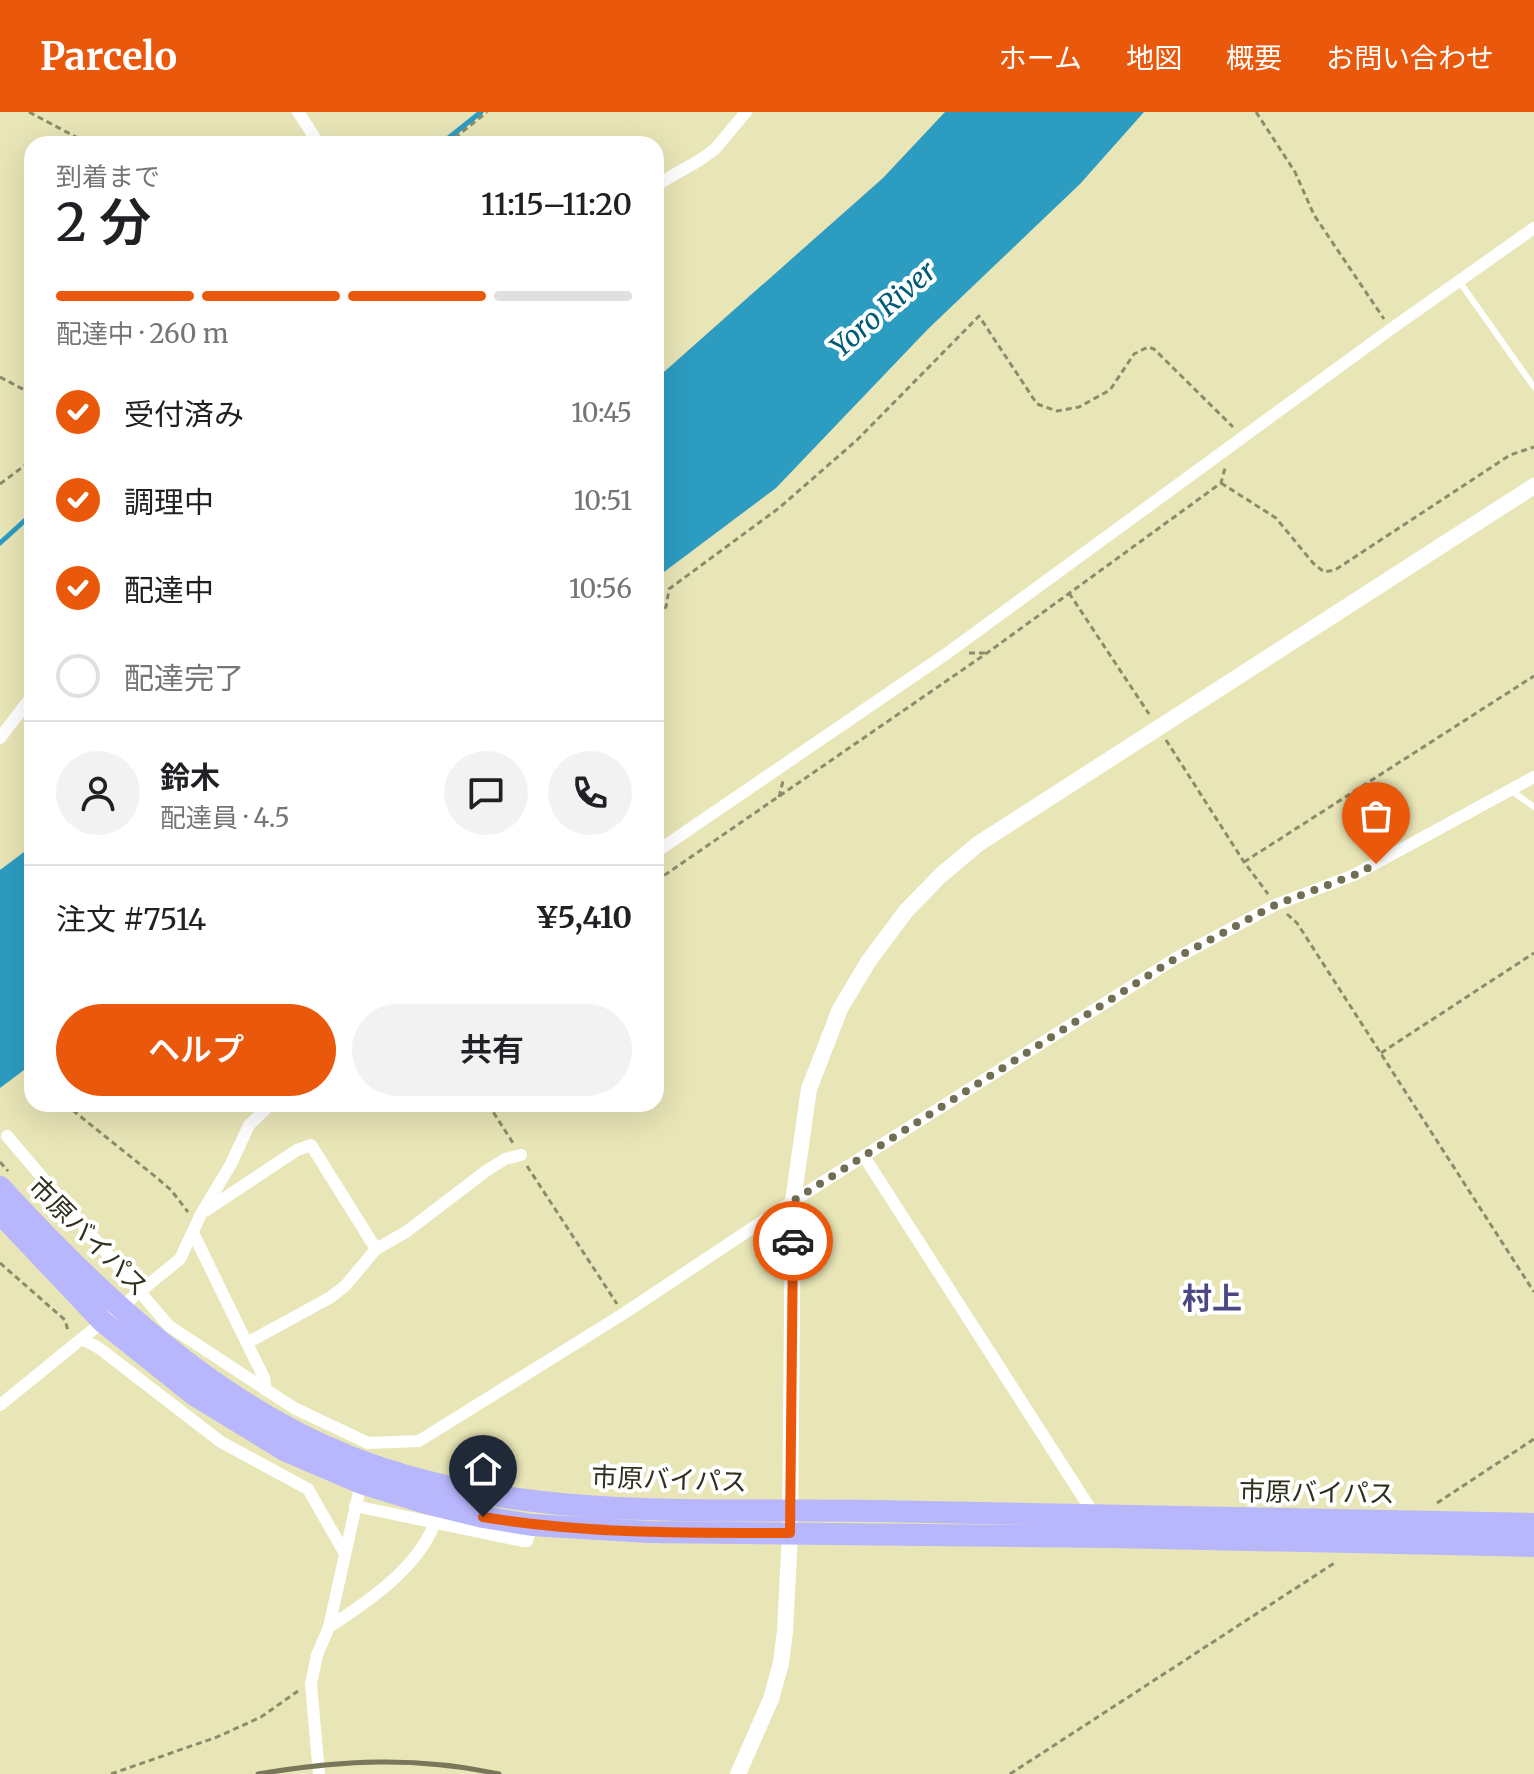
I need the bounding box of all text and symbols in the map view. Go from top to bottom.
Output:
text: Parcelo [40,33,177,80]
text: ホーム [999,40,1082,76]
text: 地図 [1126,40,1182,76]
text: 概要 [1226,40,1282,76]
text: お問い合わせ [1326,40,1494,76]
text: 到着まで [56,160,160,193]
text: 11:15–11:20 [481,185,632,223]
text: 2 分 [56,190,151,255]
water label: Yoro River [823,253,944,365]
text: 配達中 · 260 m [56,317,229,350]
icon: check [56,390,100,434]
text: 受付済み [124,395,244,433]
text: 10:45 [571,396,632,429]
icon: check [56,478,100,522]
text: 調理中 [124,483,214,521]
text: 10:51 [574,484,632,517]
icon: check [56,566,100,610]
text: 配達中 [124,571,214,609]
text: 10:56 [569,572,632,605]
text: 配達完了 [124,659,244,697]
button: person [56,751,140,835]
button: chat [444,751,528,835]
button: phone [548,751,632,835]
text: 鈴木 [160,758,220,796]
pin [1342,782,1410,864]
icon: bag [1354,794,1398,838]
text: 配達員 · 4.5 [160,801,290,834]
text: ¥5,410 [535,898,632,936]
text: 注文 #7514 [56,900,206,938]
button: ヘルプ [56,1004,336,1096]
button: 共有 [352,1004,632,1096]
street label: 市原バイパス [22,1169,156,1303]
courier [753,1201,833,1281]
icon: car [771,1219,815,1263]
district label: 村上 [1182,1279,1242,1317]
pin [449,1435,517,1517]
icon: home [461,1447,505,1491]
street label: 市原バイパス [591,1460,747,1498]
street label: 市原バイパス [1239,1474,1395,1510]

